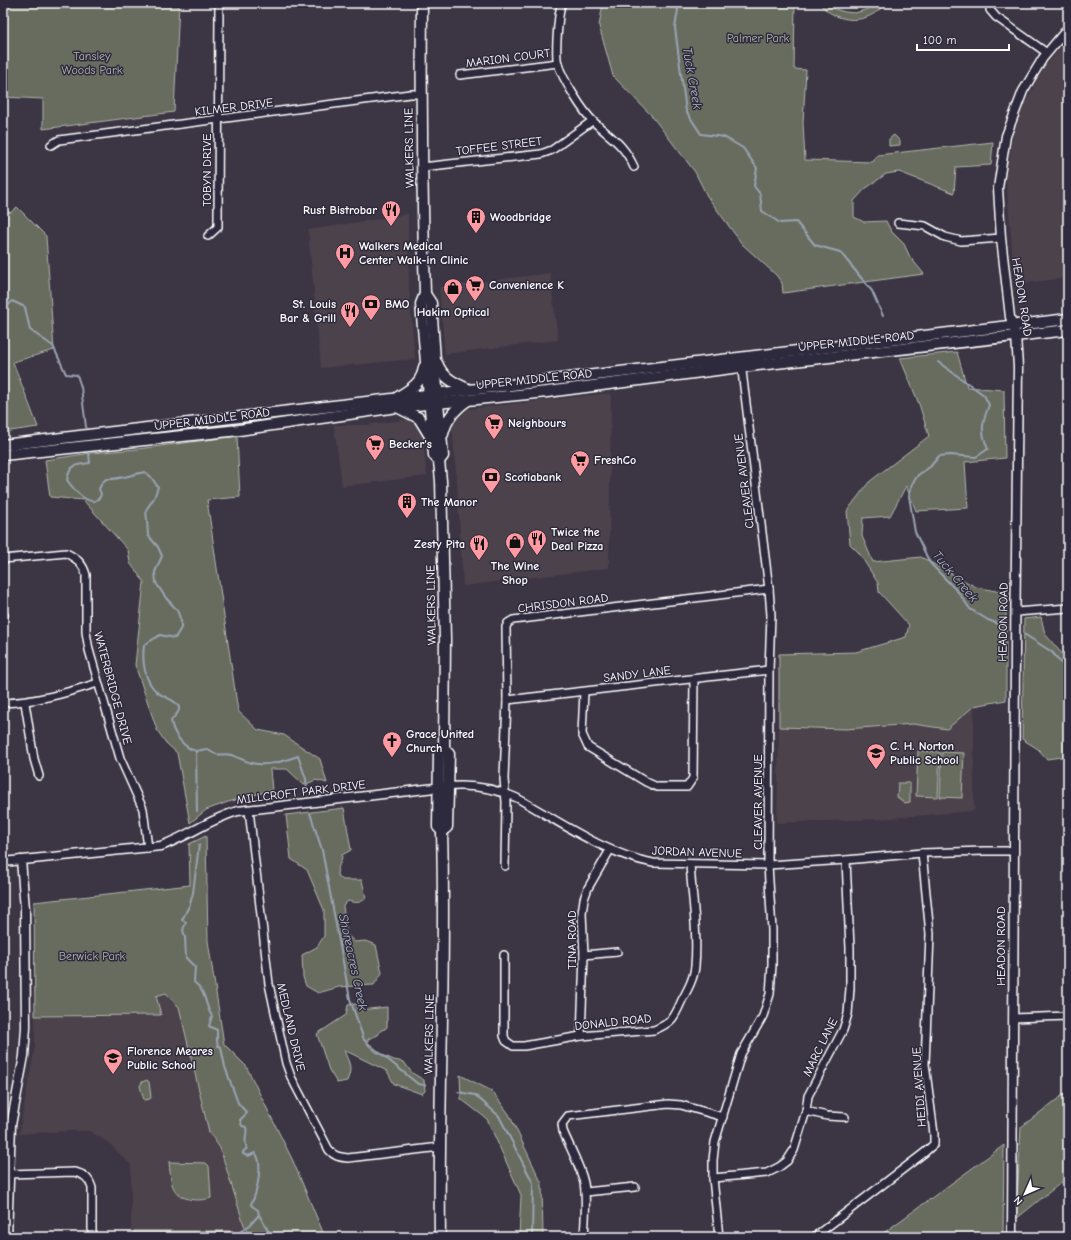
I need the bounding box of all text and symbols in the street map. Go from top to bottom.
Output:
scale bar [917,26,1009,52]
park label: Palmer Park [727,31,790,45]
text: 100 m [923,33,956,47]
street label: MARION COURT [465,46,552,70]
water label: Tuck Creek [680,46,705,111]
park label: Tansley Woods Park [62,49,123,77]
street label: KILMER DRIVE [194,95,274,119]
street label: WALKERS LINE [401,108,417,188]
street label: TOBYN DRIVE [200,134,214,206]
street label: TOFFEE STREET [455,134,543,158]
restaurant icon: Rust Bistrobar [380,199,402,227]
place label: Rust Bistrobar [303,203,377,217]
building icon: Woodbridge [465,206,487,234]
place label: Woodbridge [490,210,551,224]
place label: Walkers Medical Center Walk-in Clinic [359,239,469,267]
hospital icon: Walkers Medical Center Walk-in Clinic [334,242,356,270]
street label: HEADON ROAD [1009,257,1035,337]
supermarket icon: Convenience K [464,274,486,302]
shop icon: Hakim Optical [442,277,464,305]
place label: Convenience K [489,278,564,292]
bank icon: BMO [360,293,382,321]
place label: St. Louis Bar & Grill [280,297,336,325]
place label: BMO [385,297,410,311]
restaurant icon: St. Louis Bar & Grill [339,300,361,328]
place label: Hakim Optical [417,305,489,319]
street label: UPPER MIDDLE ROAD [797,328,915,354]
street label: UPPER MIDDLE ROAD [475,366,593,392]
street label: UPPER MIDDLE ROAD [153,405,271,433]
supermarket icon: Neighbours [483,412,505,440]
place label: Neighbours [508,416,566,430]
supermarket icon: Becker's [364,433,386,461]
street label: CLEAVER AVENUE [731,433,757,529]
place label: Becker's [389,437,432,451]
supermarket icon: FreshCo [569,449,591,477]
place label: FreshCo [594,453,636,467]
bank icon: Scotiabank [480,466,502,494]
place label: Scotiabank [505,470,561,484]
building icon: The Manor [396,491,418,519]
place label: The Manor [421,495,477,509]
place label: Twice the Deal Pizza [551,525,603,553]
restaurant icon: Twice the Deal Pizza [526,528,548,556]
shop icon: The Wine Shop [504,531,526,559]
restaurant icon: Zesty Pita [468,533,490,561]
place label: Zesty Pita [414,537,465,551]
water label: Tuck Creek [930,548,982,606]
place label: The Wine Shop [491,559,539,587]
street label: WALKERS LINE [423,565,439,645]
street label: HEADON ROAD [995,582,1011,662]
street label: CHRISDON ROAD [517,591,609,615]
street label: WATERBRIDGE DRIVE [91,630,135,746]
street label: SANDY LANE [602,663,672,685]
place label: Grace United Church [406,727,474,755]
church icon: Grace United Church [381,730,403,758]
place label: C. H. Norton Public School [890,739,959,767]
school or university icon: C. H. Norton Public School [865,742,887,770]
street label: CLEAVER AVENUE [751,754,765,850]
street label: MILLCROFT PARK DRIVE [236,777,366,807]
street label: JORDAN AVENUE [652,843,742,861]
street label: HEADON ROAD [994,906,1008,986]
street label: TINA ROAD [565,910,579,970]
water label: Shoreacres Creek [336,912,371,1012]
park label: Berwick Park [59,949,126,963]
street label: MEDLAND DRIVE [274,981,308,1073]
street label: WALKERS LINE [421,994,437,1074]
street label: DONALD ROAD [574,1011,652,1033]
street label: MARC LANE [800,1015,840,1079]
place label: Florence Meares Public School [127,1044,213,1072]
school or university icon: Florence Meares Public School [102,1047,124,1075]
street label: HEIDI AVENUE [909,1047,929,1127]
north arrow [1005,1174,1045,1214]
text: N [1011,1194,1025,1208]

